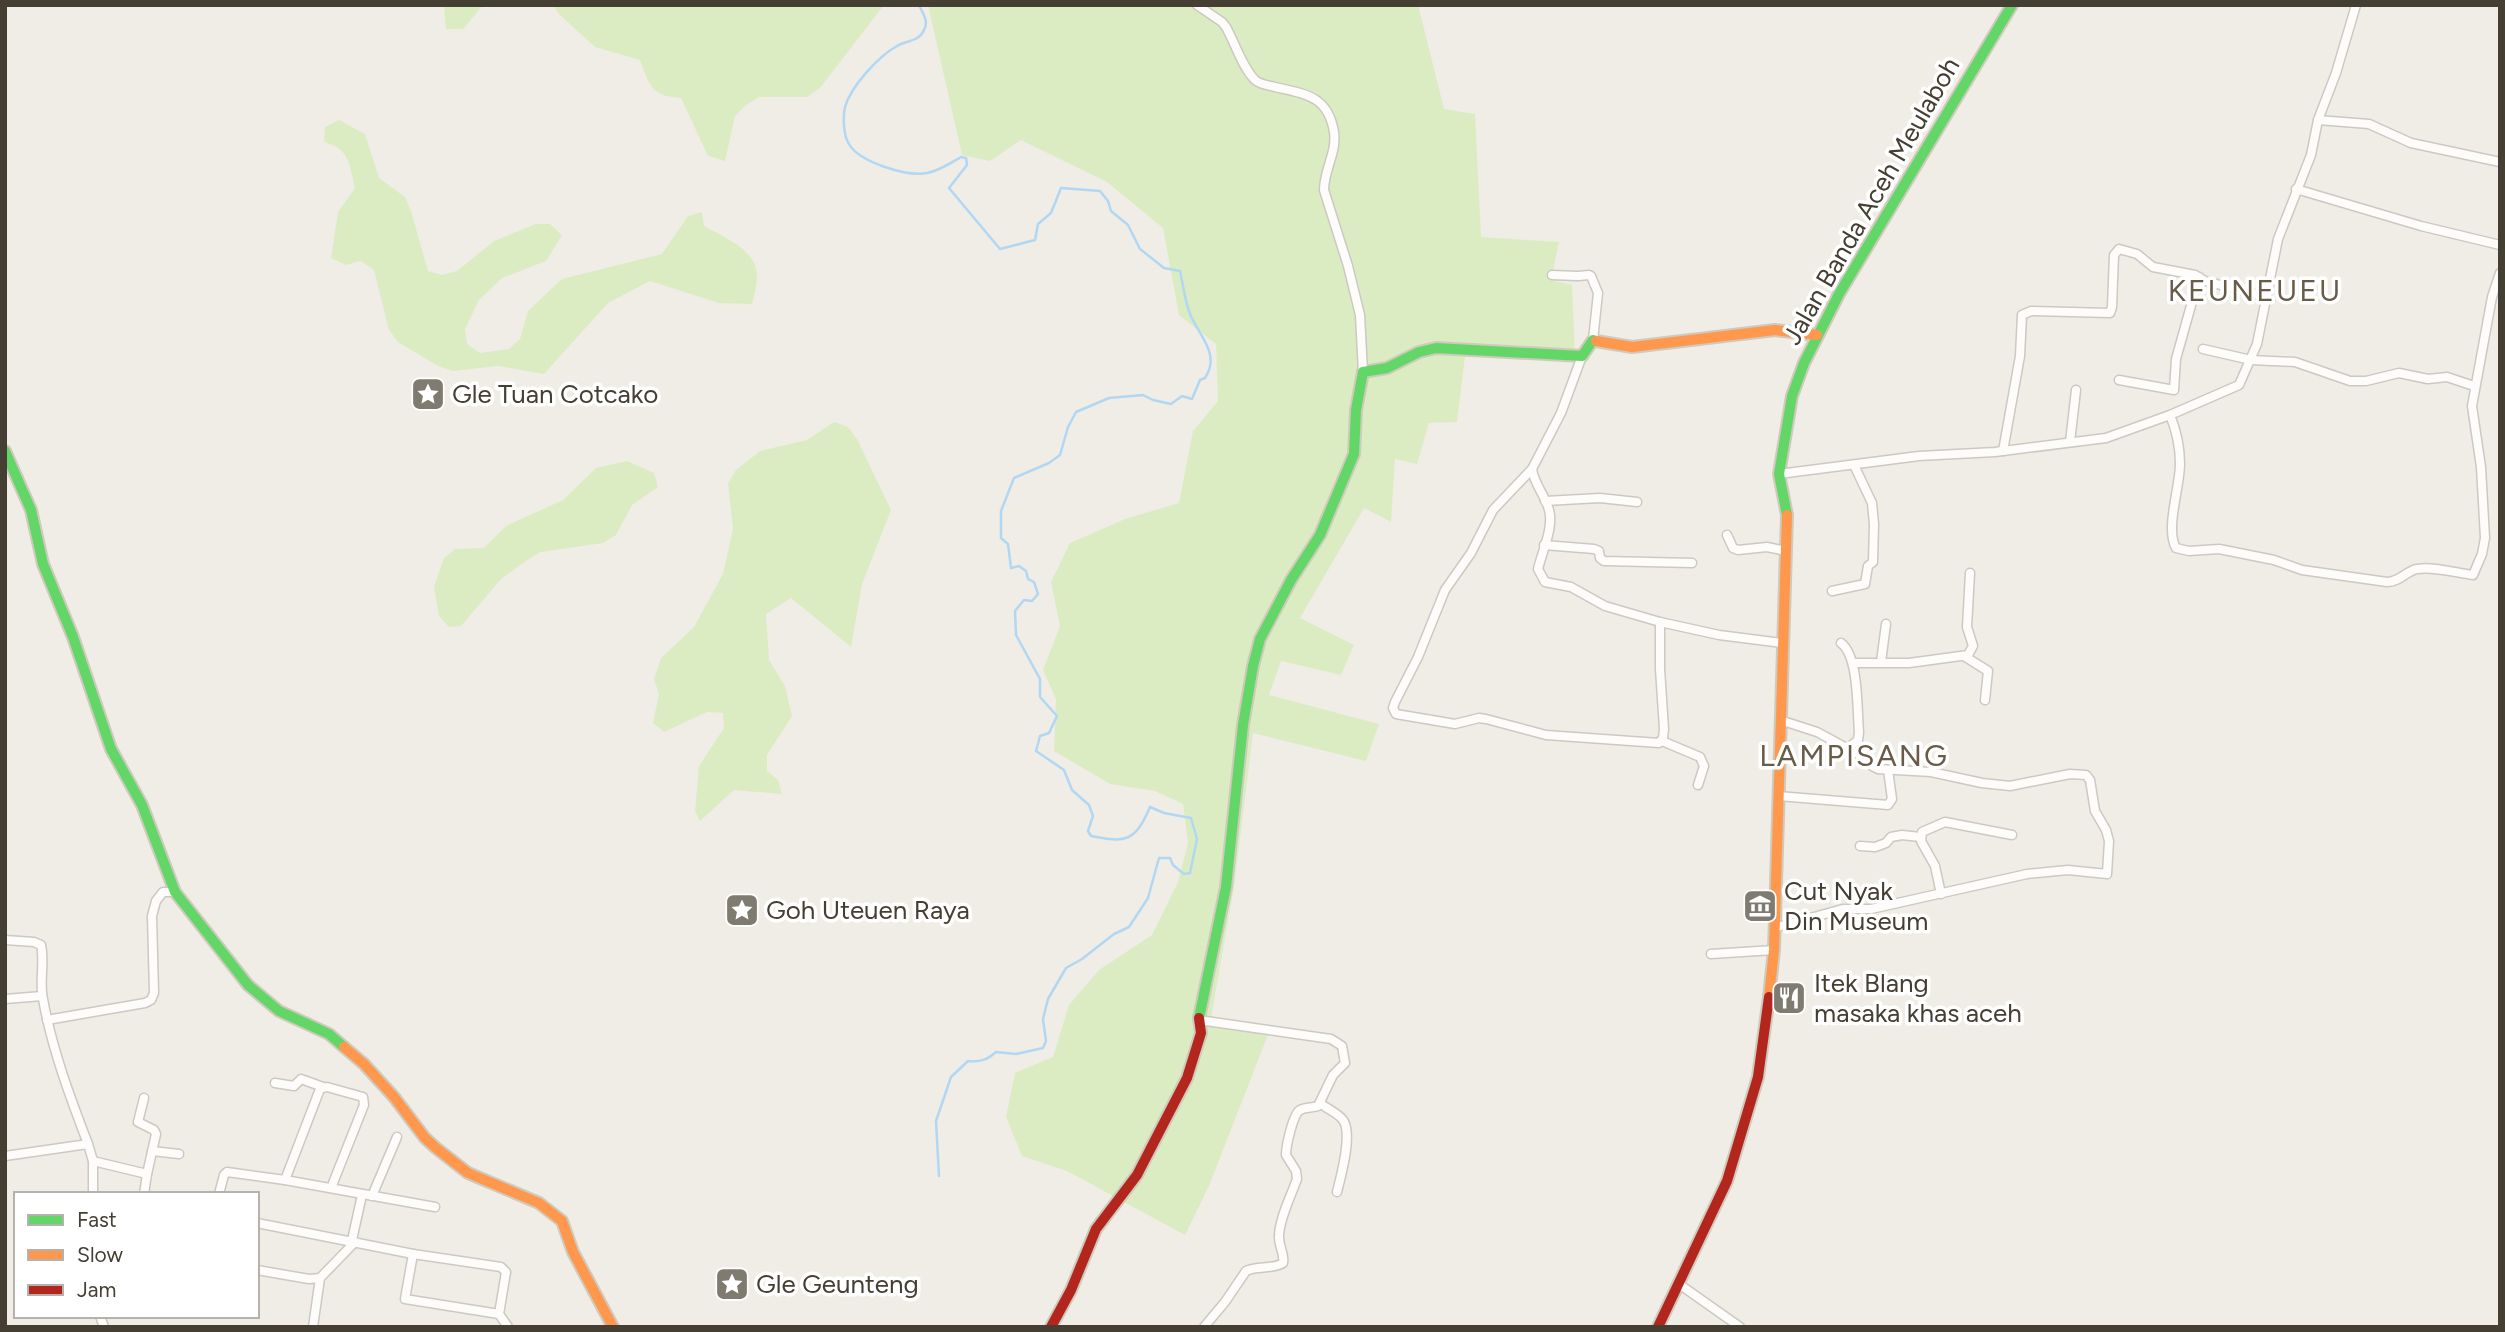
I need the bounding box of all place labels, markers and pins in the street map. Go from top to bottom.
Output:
place icon: Gle Tuan Cotcako [409,375,447,413]
place label: Gle Tuan Cotcako [452,378,658,410]
place label: Cut Nyak Din Museum [1784,875,1928,937]
museum icon: Cut Nyak Din Museum [1741,887,1779,925]
place icon: Goh Uteuen Raya [723,891,761,929]
place label: Goh Uteuen Raya [766,894,970,926]
place label: Itek Blang masaka khas aceh [1814,967,2022,1029]
restaurant icon: Itek Blang masaka khas aceh [1770,979,1808,1017]
place icon: Gle Geunteng [713,1265,751,1303]
place label: Gle Geunteng [756,1268,919,1300]

